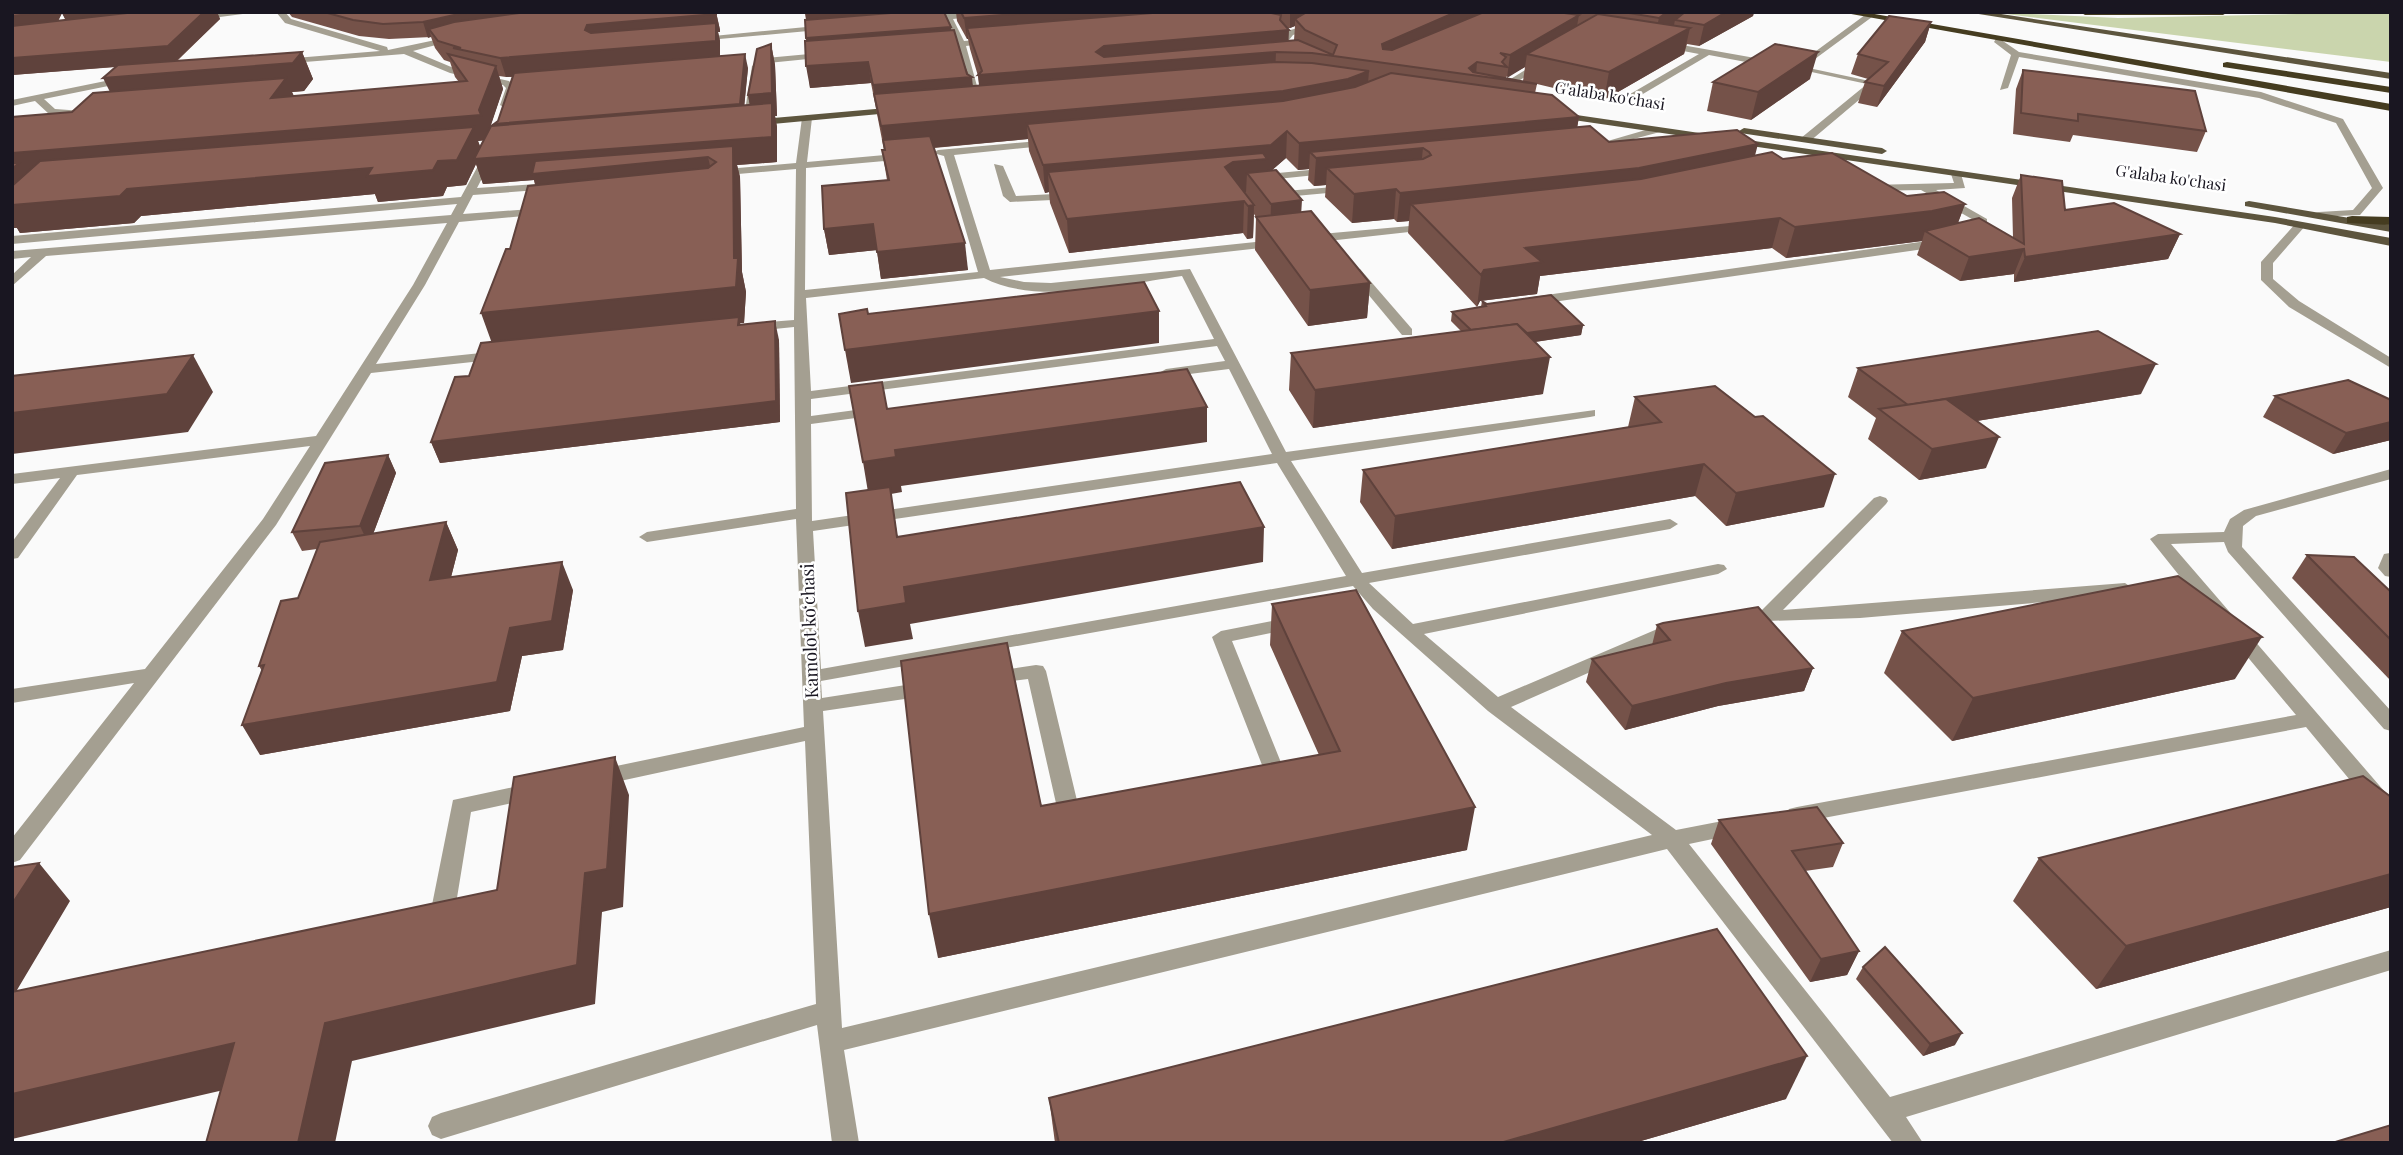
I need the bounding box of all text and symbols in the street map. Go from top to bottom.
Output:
street label: G'alaba ko'chasi [1553,76,1667,114]
street label: G'alaba ko'chasi [2114,159,2228,195]
street label: Kamolot koʻchasi [795,563,823,699]

